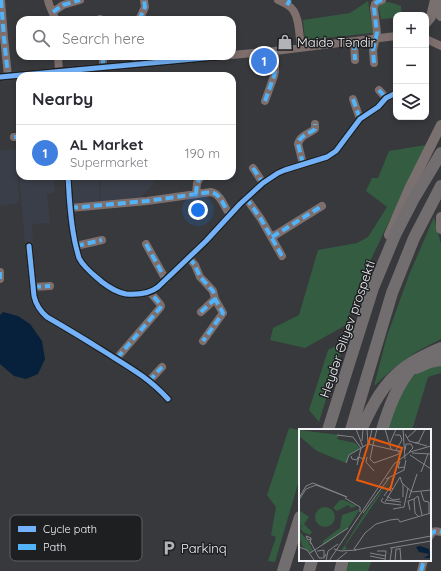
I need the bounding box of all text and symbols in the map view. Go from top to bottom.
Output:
map controls [393,12,429,120]
button: + [393,12,429,48]
search box [16,16,236,60]
icon: search [30,27,52,49]
text: Search here [62,29,145,48]
shop icon: Maidə Təndir [276,33,294,51]
place label: Maidə Təndir [297,34,376,50]
pin: 1 [251,46,277,76]
button: − [393,48,429,84]
button: layers [393,84,429,120]
text: Nearby [32,88,93,109]
text: AL Market [70,135,144,154]
text: 1 [42,145,48,161]
text: 190 m [185,145,220,161]
text: Supermarket [70,154,148,170]
your location [188,200,208,220]
street label: Heydər Əliyev prospekti [316,258,378,400]
inset map [299,429,431,561]
legend [10,515,142,561]
text: Cycle path [43,522,97,536]
parking icon: Parkinq [160,539,178,557]
text: Path [43,540,66,554]
place label: Parkinq [181,540,227,556]

